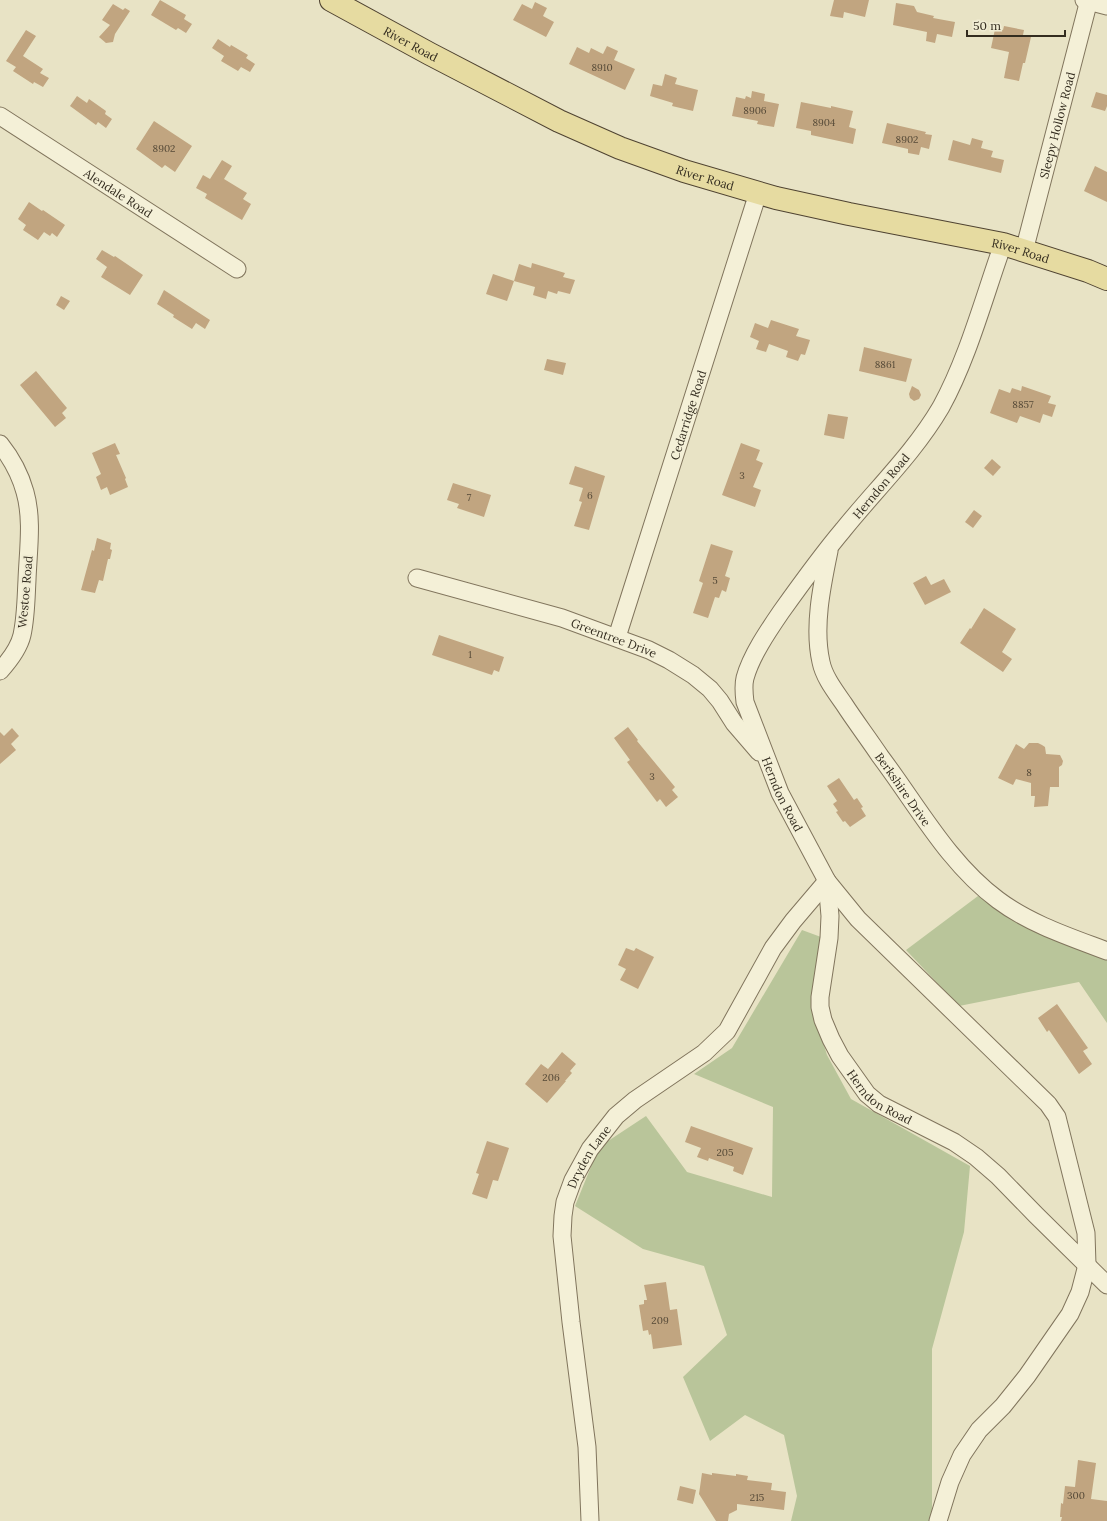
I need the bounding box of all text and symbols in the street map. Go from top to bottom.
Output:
scale bar [967,12,1065,38]
text: 50 m [973,18,1001,33]
street label: River Road [381,23,441,64]
house number: 8910 [591,61,613,74]
street label: Sleepy Hollow Road [1036,70,1078,180]
house number: 8906 [743,104,767,117]
house number: 8904 [813,116,836,129]
house number: 8902 [896,133,918,146]
house number: 8902 [153,142,175,155]
street label: River Road [674,161,736,193]
street label: Alendale Road [80,164,156,220]
street label: River Road [991,234,1051,266]
house number: 8861 [875,358,896,371]
street label: Cedarridge Road [666,368,709,462]
house number: 8857 [1012,398,1034,411]
street label: Herndon Road [849,450,913,522]
house number: 3 [739,469,745,482]
house number: 6 [587,489,593,502]
house number: 7 [467,491,472,504]
street label: Westoe Road [14,555,36,629]
house number: 5 [712,574,718,587]
street label: Greentree Drive [569,615,660,661]
house number: 1 [468,648,472,661]
street label: Berkshire Drive [872,749,935,829]
street label: Herndon Road [759,754,807,834]
house number: 8 [1026,766,1032,779]
house number: 3 [649,770,655,783]
street label: Herndon Road [844,1066,915,1127]
house number: 206 [542,1071,560,1084]
street label: Dryden Lane [563,1122,614,1190]
house number: 205 [716,1146,734,1159]
house number: 209 [651,1314,669,1327]
house number: 300 [1067,1489,1085,1502]
house number: 215 [750,1491,764,1504]

